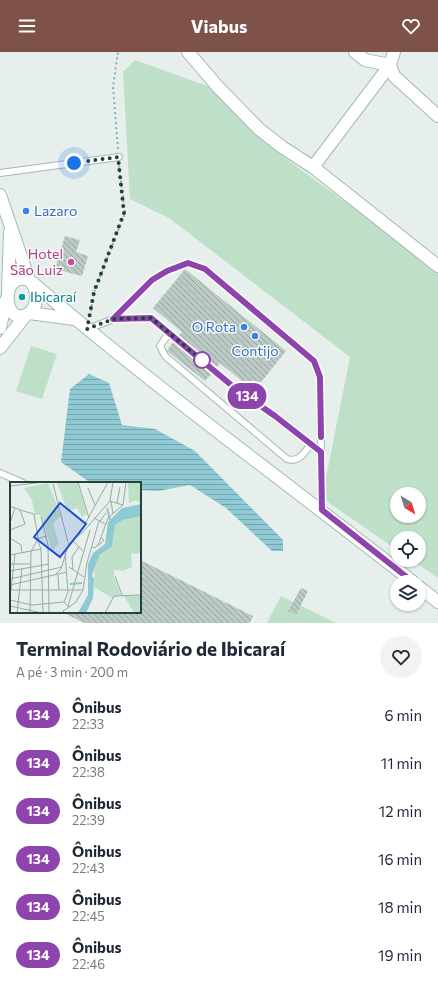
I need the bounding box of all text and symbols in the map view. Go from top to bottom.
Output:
icon: menu [16,15,38,37]
text: Viabus [191,15,247,37]
icon: heart [400,15,422,37]
your location [64,153,84,173]
place label: Lazaro [34,202,77,219]
marker: Lazaro [21,206,31,216]
place label: Hotel São Luiz [10,245,63,278]
marker: Hotel São Luiz [66,257,76,267]
place label: Ibicaraí [30,288,77,305]
marker: Ibicaraí [17,292,27,302]
place label: O Rota [192,318,236,335]
marker: O Rota [239,322,249,332]
marker: Contijo [250,331,260,341]
place label: Contijo [231,342,279,359]
unlabelled marker [193,351,211,369]
line badge: 134 [224,383,270,409]
text: 134 [235,387,259,404]
inset map [10,482,141,613]
north arrow [390,487,426,523]
map controls [390,487,426,611]
button: locate [390,531,426,567]
button: layers [390,575,426,611]
button: heart [380,636,422,678]
text: Terminal Rodoviário de Ibicaraí [16,637,285,660]
text: A pé · 3 min · 200 m [16,664,128,680]
text: Ônibus [72,698,122,716]
text: 134 [26,706,50,723]
text: 6 min [384,706,422,724]
text: 22:33 [72,716,104,732]
text: Ônibus [72,746,122,764]
text: 134 [26,754,50,771]
text: 11 min [381,754,422,772]
text: 22:38 [72,764,105,780]
text: Ônibus [72,794,122,812]
text: 134 [26,802,50,819]
text: 12 min [379,802,422,820]
text: 22:39 [72,812,105,828]
text: Ônibus [72,842,122,860]
text: 134 [26,850,50,867]
text: 16 min [378,850,422,868]
text: 22:43 [72,860,105,876]
text: Ônibus [72,890,122,908]
text: 134 [26,898,50,915]
text: 18 min [378,898,422,916]
text: 22:45 [72,908,105,924]
text: Ônibus [72,938,122,956]
text: 134 [26,946,50,963]
text: 19 min [378,946,422,964]
text: 22:46 [72,956,105,972]

